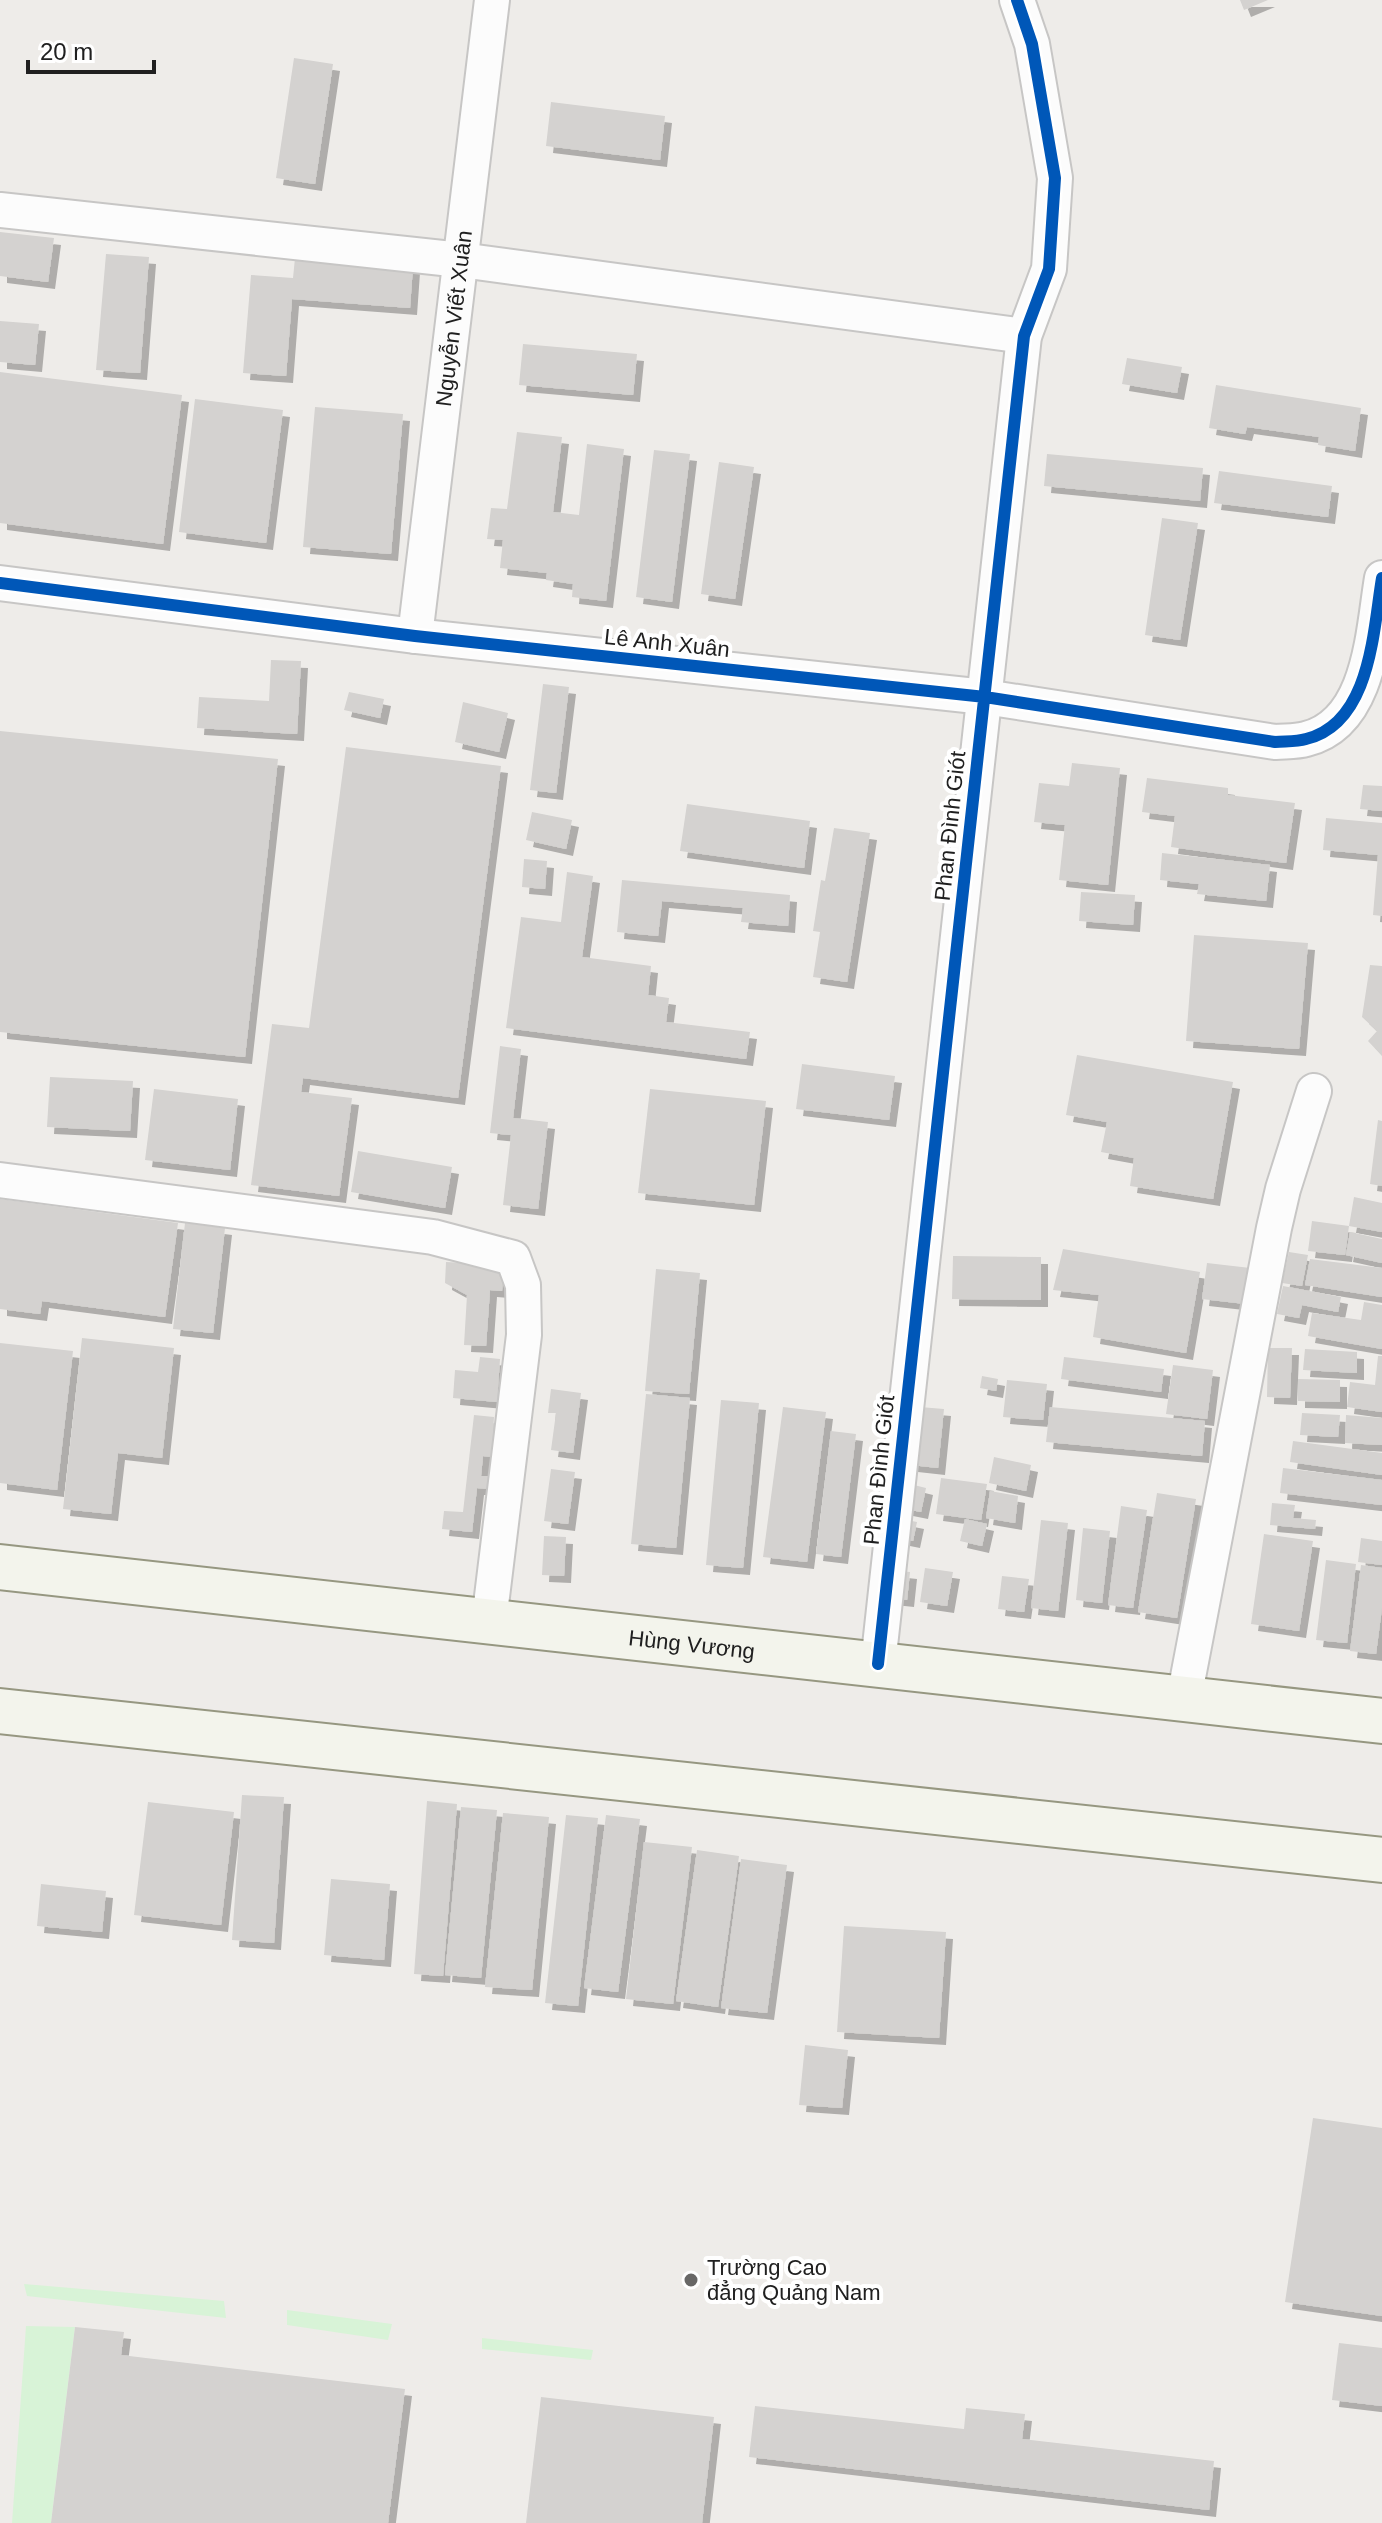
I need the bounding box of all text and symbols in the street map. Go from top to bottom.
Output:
scale bar [28,24,154,74]
text: 20 m [40,38,93,65]
street label: Nguyễn Viết Xuân [430,229,477,408]
street label: Lê Anh Xuân [603,624,731,662]
street label: Phan Đình Giót [930,750,970,902]
street label: Phan Đình Giót [859,1394,899,1546]
street label: Hùng Vương [627,1625,756,1664]
place label: Trường Cao đẳng Quảng Nam [707,2255,881,2305]
marker: Trường Cao đẳng Quảng Nam [682,2271,700,2289]

